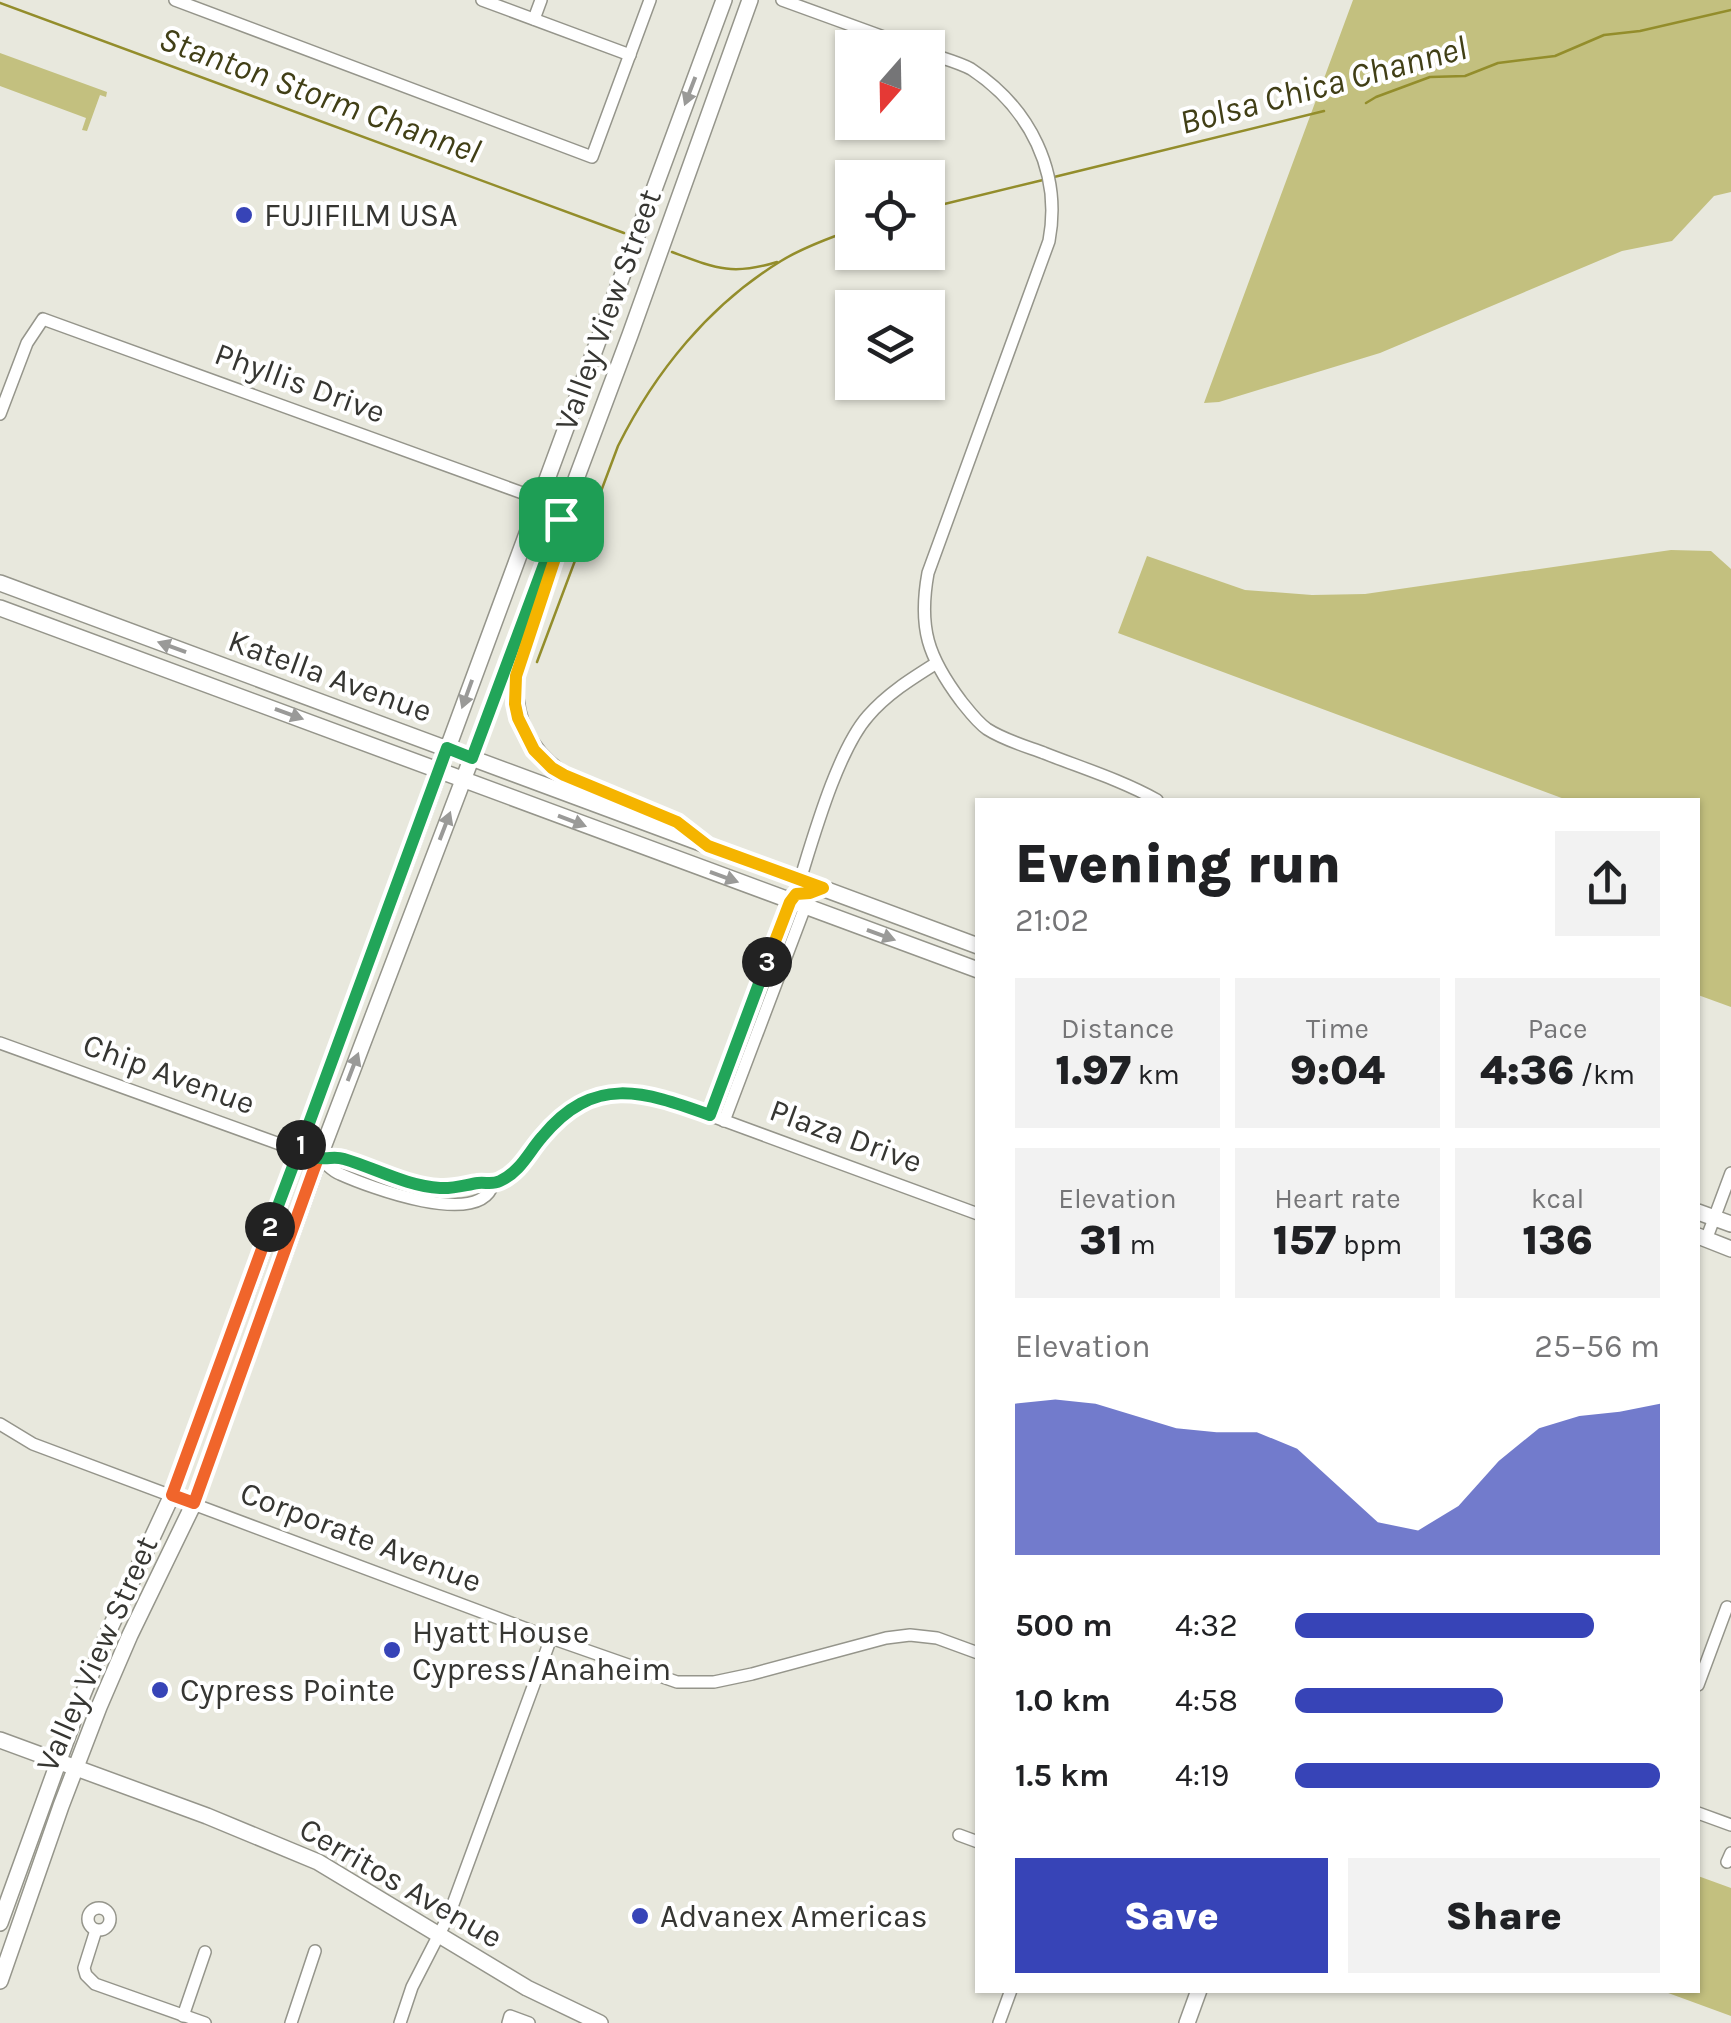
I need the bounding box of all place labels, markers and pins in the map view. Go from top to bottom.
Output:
place label: FUJIFILM USA [264,197,458,234]
marker: FUJIFILM USA [233,204,255,226]
pin [519,477,604,562]
pin: 3 [742,937,792,987]
pin: 1 [276,1120,326,1170]
pin: 2 [245,1202,295,1252]
place label: Hyatt House Cypress/Anaheim [412,1614,671,1688]
marker: Hyatt House Cypress/Anaheim [381,1639,403,1661]
place label: Cypress Pointe [180,1672,395,1709]
marker: Cypress Pointe [149,1679,171,1701]
place label: Advanex Americas [660,1898,928,1935]
marker: Advanex Americas [629,1905,651,1927]

